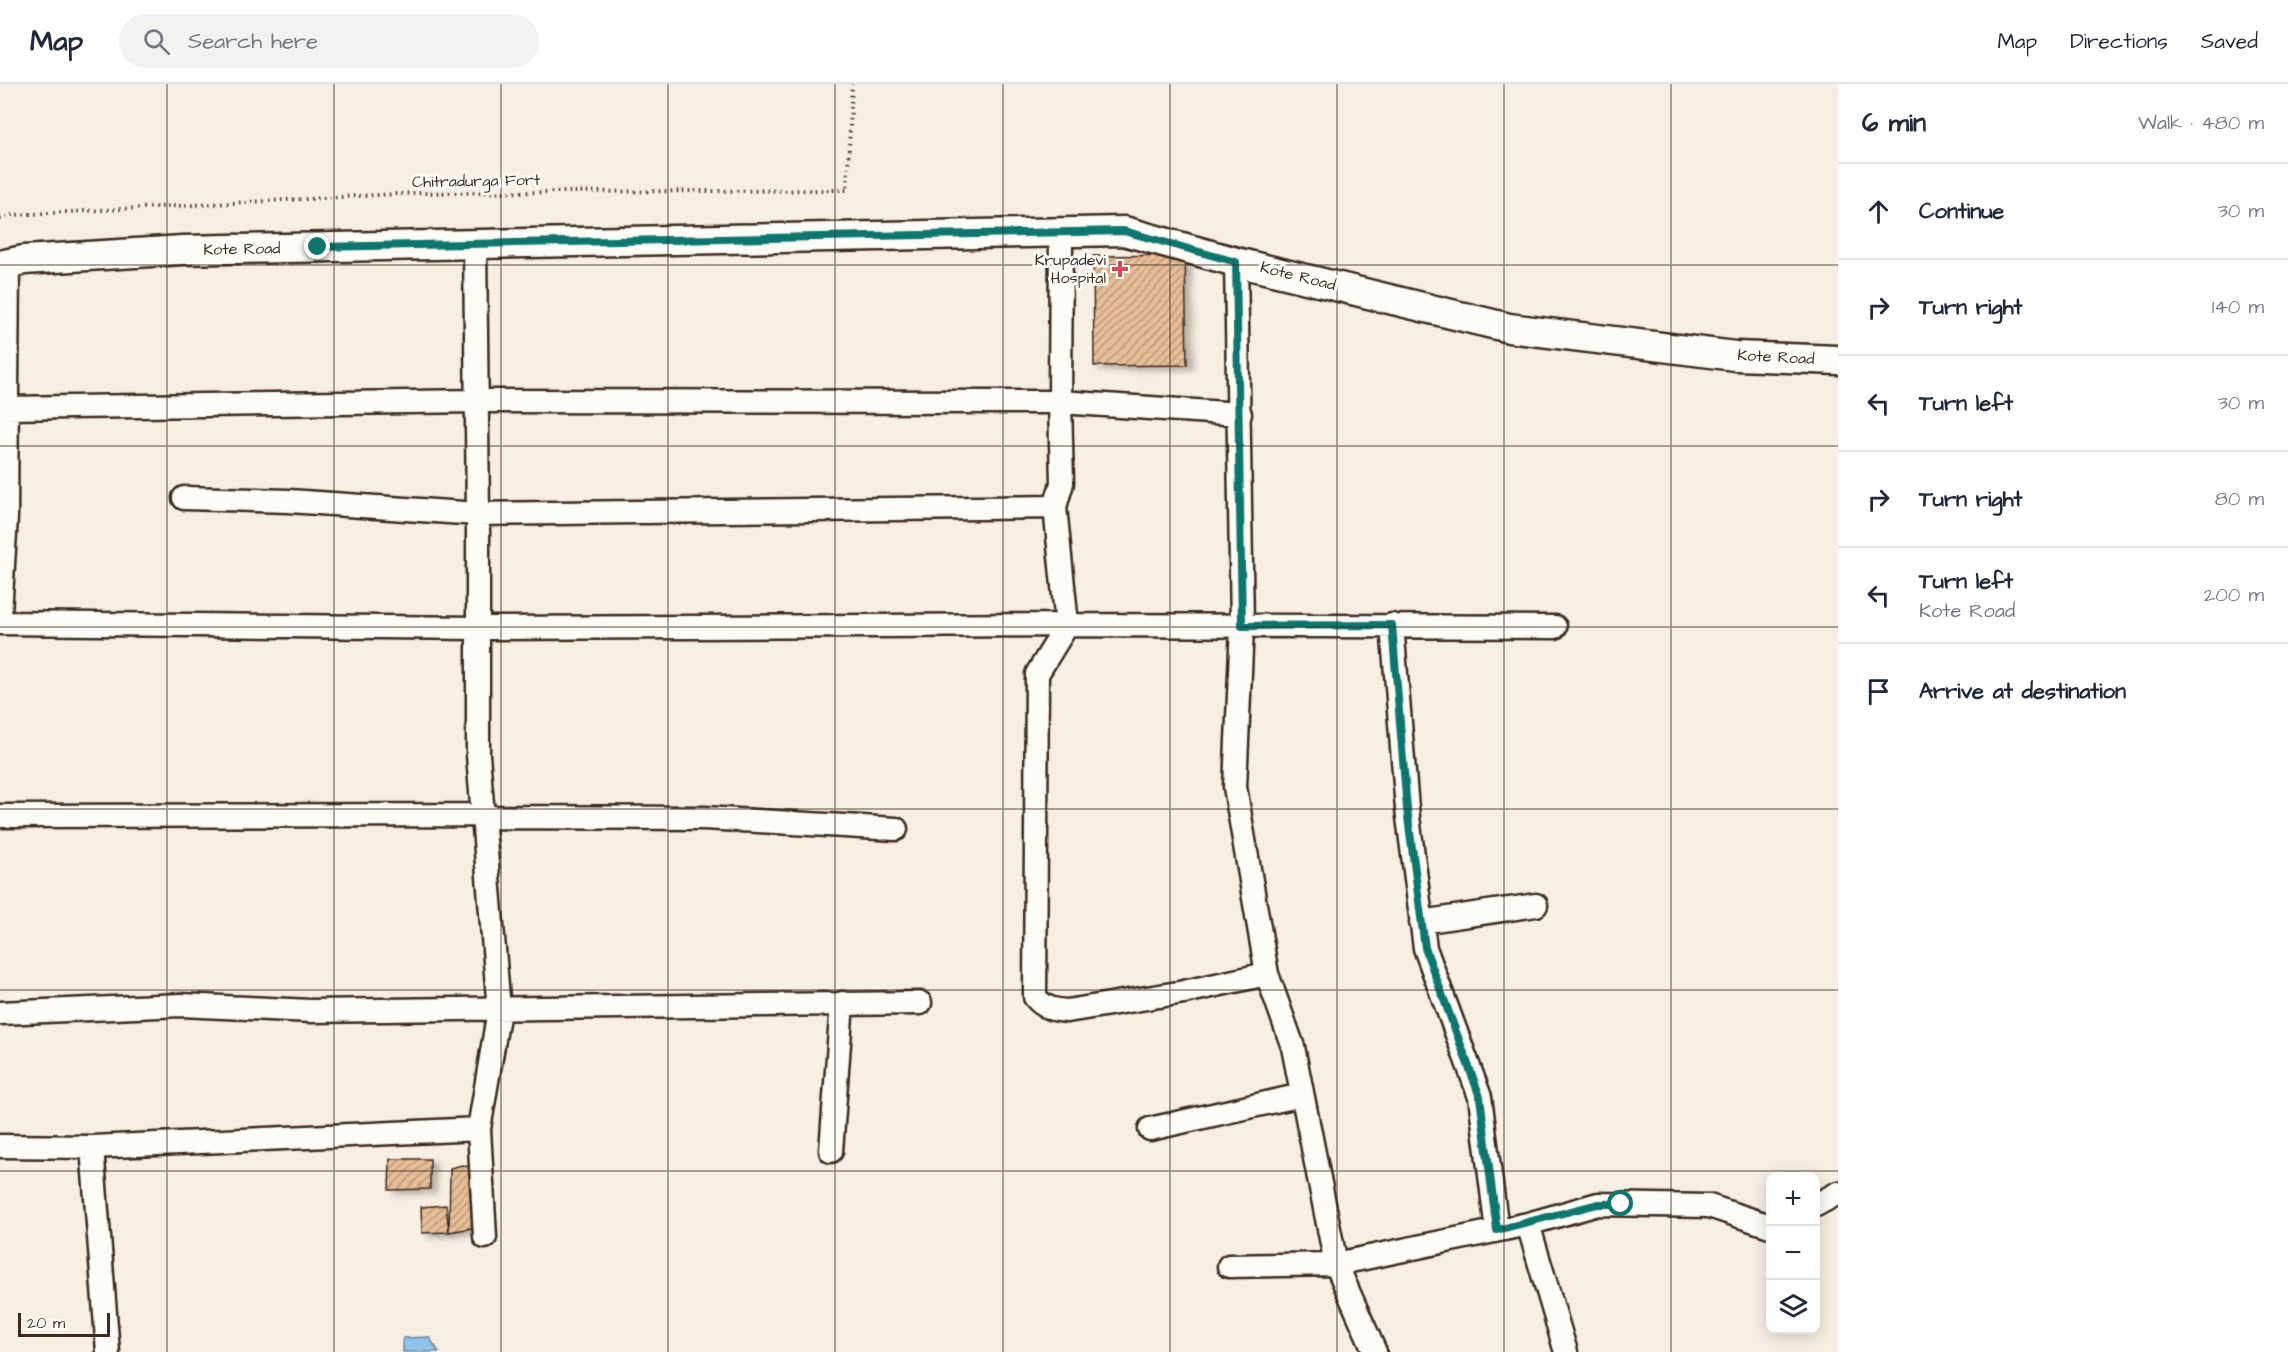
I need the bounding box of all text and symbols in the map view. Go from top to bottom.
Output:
search box [119,14,539,68]
text: Map [30,22,83,61]
icon: search [140,25,173,58]
text: Search here [188,26,318,57]
text: Map [1997,27,2037,56]
text: Directions [2070,27,2168,56]
text: Saved [2201,27,2258,56]
text: 6 min [1862,105,1926,141]
text: Walk · 480 m [2138,109,2264,137]
street label: Chitradurga Fort [412,169,541,194]
icon: ahead [1862,195,1895,228]
text: Continue [1919,196,2004,227]
text: 30 m [2218,197,2264,225]
route end [304,233,330,259]
street label: Kote Road [203,237,281,261]
place label: Krupadevi Hospital [1035,249,1107,289]
street label: Kote Road [1258,256,1338,296]
marker: Krupadevi Hospital [1111,260,1129,278]
icon: right [1862,291,1895,324]
text: Turn right [1919,292,2022,323]
text: 140 m [2212,293,2264,321]
street label: Kote Road [1737,344,1815,370]
icon: left [1862,387,1895,420]
text: Turn left [1919,388,2013,419]
text: 30 m [2218,389,2264,417]
icon: right [1862,483,1895,516]
text: Turn right [1919,484,2022,515]
text: 80 m [2215,485,2264,513]
text: Turn left [1919,566,2013,597]
icon: left [1862,579,1895,612]
text: 200 m [2204,581,2264,609]
text: Kote Road [1919,597,2015,625]
icon: arrive [1862,675,1895,708]
text: Arrive at destination [1919,676,2126,707]
map controls [1766,1172,1820,1334]
button: + [1766,1172,1820,1226]
route start [1607,1190,1633,1216]
button: − [1766,1226,1820,1280]
button: layers [1766,1280,1820,1334]
scale bar [18,1310,110,1338]
text: 20 m [27,1312,65,1334]

